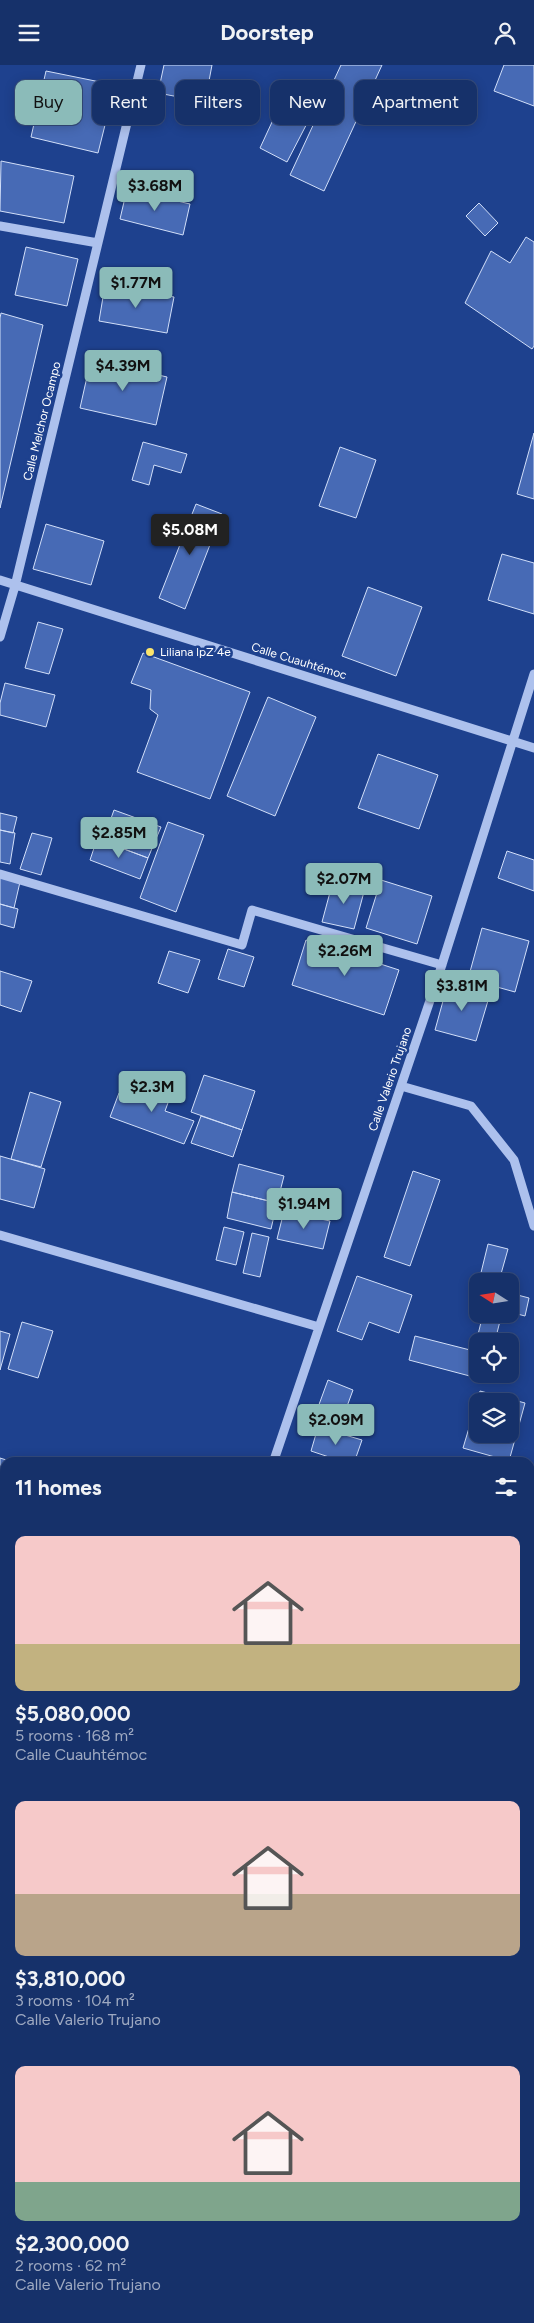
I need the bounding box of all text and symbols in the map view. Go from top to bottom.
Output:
icon: menu [15,19,43,47]
text: Doorstep [220,19,314,46]
icon: person [491,19,519,47]
chip: Buy [15,80,82,125]
chip: Rent [92,80,165,125]
chip: Filters [175,80,260,125]
chip: New [270,80,344,125]
chip: Apartment [354,80,477,125]
pin: $3.68M [114,169,196,212]
text: $3.68M [128,176,182,195]
pin: $1.77M [95,267,177,309]
text: $1.77M [110,273,162,292]
pin: $4.39M [82,349,164,392]
text: $4.39M [96,356,150,375]
street label: Calle Melchor Ocampo [20,360,64,482]
pin: $5.08M [149,513,231,556]
text: $5.08M [162,520,218,539]
street label: Calle Cuauhtémoc [250,640,349,682]
place label: Liliana lpZ 4e [160,645,231,659]
marker: Liliana lpZ 4e [144,646,156,658]
pin: $2.85M [78,817,160,859]
text: $2.85M [92,823,146,842]
pin: $2.07M [303,863,385,905]
text: $2.07M [316,869,372,888]
pin: $2.26M [304,935,386,977]
text: $2.26M [318,941,372,960]
pin: $3.81M [421,969,503,1012]
text: $3.81M [436,976,488,995]
street label: Calle Valerio Trujano [366,1025,414,1133]
pin: $2.3M [117,1071,187,1113]
text: $2.3M [130,1077,174,1096]
pin: $1.94M [263,1187,345,1230]
text: $1.94M [278,1194,330,1213]
north arrow [469,1273,519,1323]
map controls [469,1273,519,1443]
button: locate [469,1333,519,1383]
button: layers [469,1393,519,1443]
pin: $2.09M [295,1403,377,1446]
text: $2.09M [308,1410,364,1429]
icon: filters [492,1473,520,1501]
text: 11 homes [15,1475,102,1500]
icon: home [223,1568,313,1658]
text: $5,080,000 [15,1701,131,1726]
text: 5 rooms · 168 m² [15,1726,134,1745]
text: Calle Cuauhtémoc [15,1745,147,1764]
icon: home [223,1833,313,1923]
text: $3,810,000 [15,1966,125,1991]
text: 3 rooms · 104 m² [15,1991,135,2010]
text: Calle Valerio Trujano [15,2010,161,2029]
icon: home [223,2098,313,2188]
text: $2,300,000 [15,2231,129,2256]
text: 2 rooms · 62 m² [15,2256,126,2275]
text: Calle Valerio Trujano [15,2275,161,2294]

